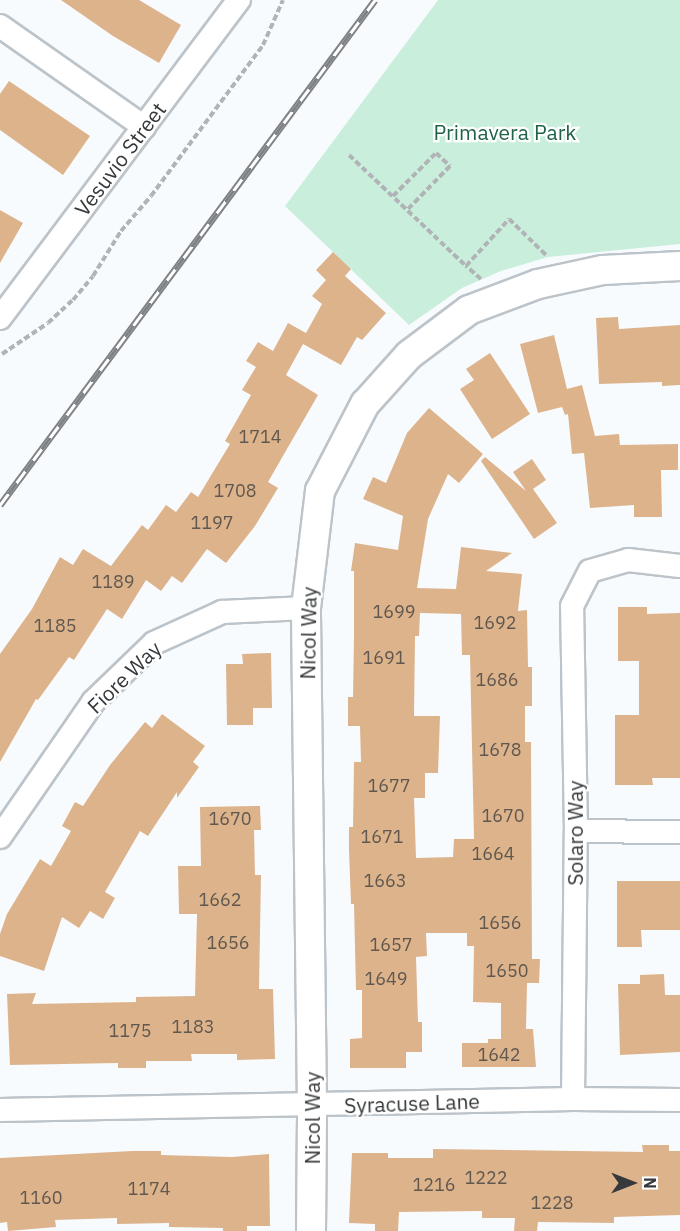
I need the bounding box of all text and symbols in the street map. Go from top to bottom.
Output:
street label: Vesuvio Street [69,97,171,221]
park label: Primavera Park [434,119,576,145]
house number: 1714 [238,426,282,448]
house number: 1708 [213,480,257,502]
house number: 1197 [190,512,234,534]
house number: 1189 [91,571,135,593]
street label: Nicol Way [295,586,321,680]
house number: 1699 [372,601,416,623]
house number: 1692 [473,612,517,634]
house number: 1185 [33,615,77,637]
street label: Fiore Way [82,636,166,718]
house number: 1691 [362,647,406,669]
house number: 1686 [475,669,519,691]
house number: 1678 [478,739,522,761]
house number: 1677 [367,775,411,797]
street label: Solaro Way [562,780,588,886]
house number: 1670 [481,805,525,827]
house number: 1670 [208,808,252,830]
house number: 1671 [360,826,404,848]
house number: 1664 [471,843,515,865]
house number: 1663 [363,870,407,892]
house number: 1662 [198,889,242,911]
house number: 1656 [478,912,522,934]
house number: 1656 [206,932,250,954]
house number: 1657 [369,934,413,956]
house number: 1650 [485,960,529,982]
house number: 1649 [364,968,408,990]
house number: 1183 [171,1016,215,1038]
house number: 1175 [108,1020,152,1042]
house number: 1642 [477,1044,521,1066]
street label: Nicol Way [299,1071,325,1165]
street label: Syracuse Lane [344,1088,480,1118]
north arrow [602,1153,662,1213]
house number: 1222 [464,1167,508,1189]
house number: 1216 [412,1174,456,1196]
text: N [640,1177,660,1189]
house number: 1174 [127,1178,171,1200]
house number: 1160 [19,1187,63,1209]
house number: 1228 [530,1192,574,1214]

